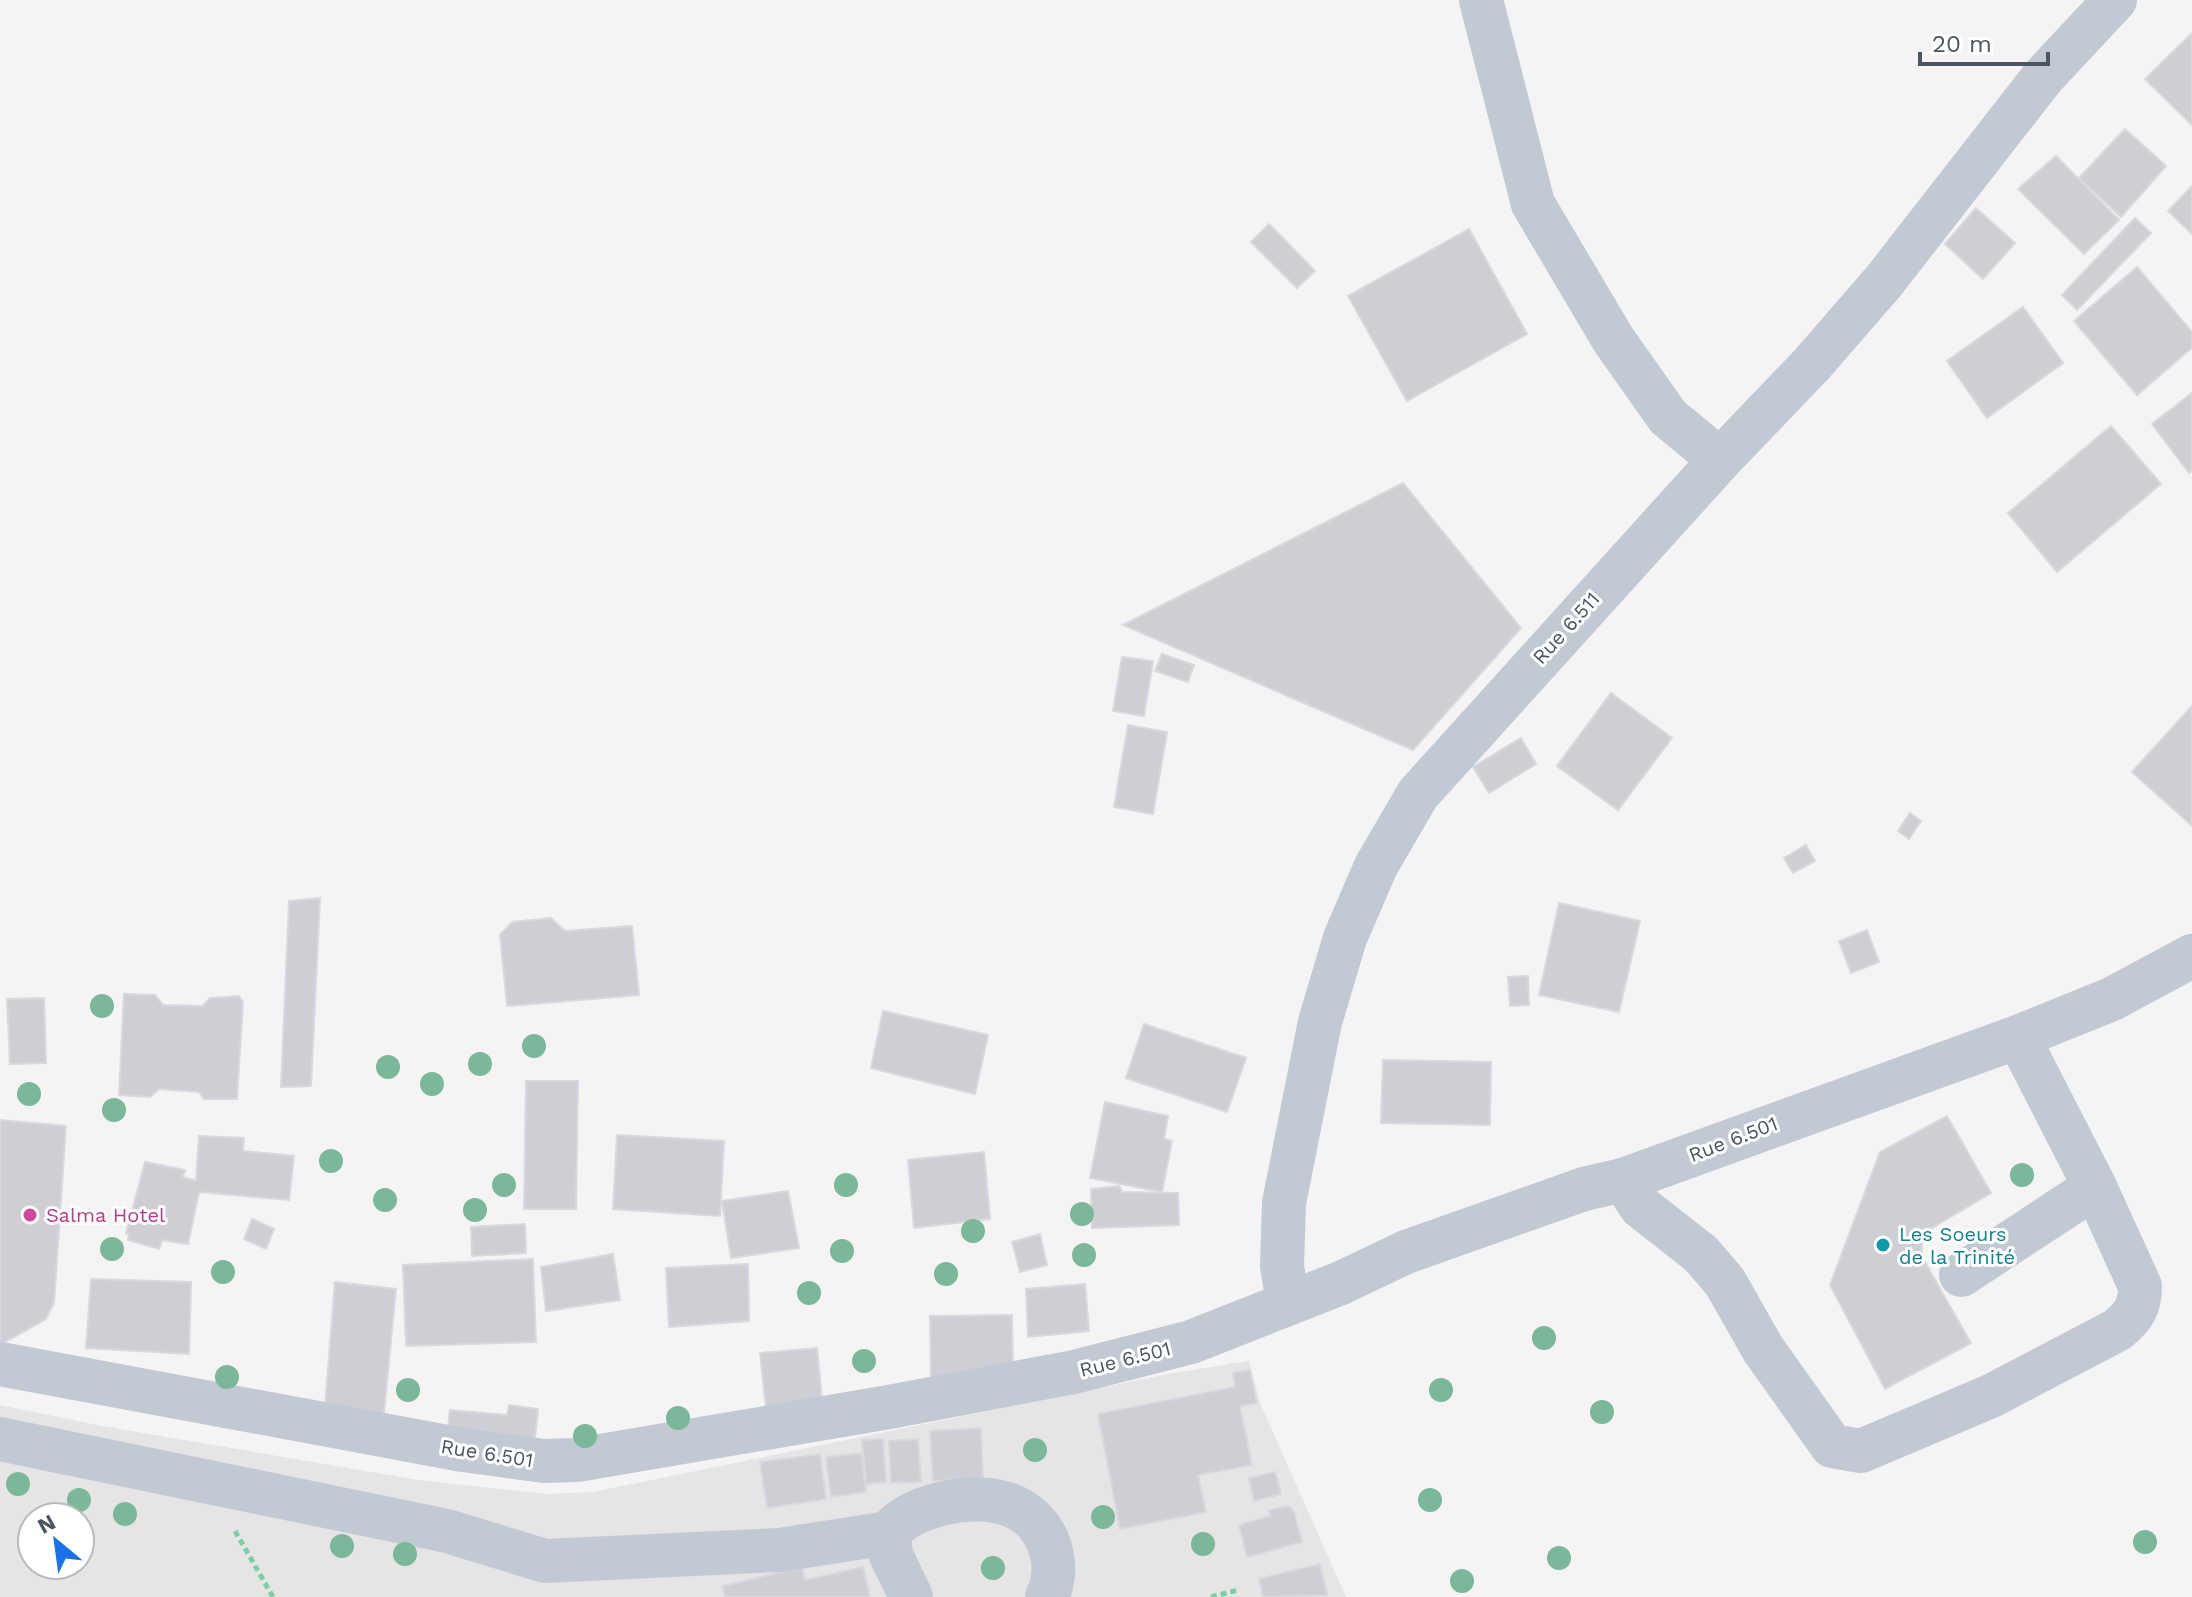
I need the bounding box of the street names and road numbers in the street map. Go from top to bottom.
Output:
street label: Rue 6.511 [1527,587,1605,669]
street label: Rue 6.501 [1685,1111,1781,1167]
street label: Rue 6.501 [1077,1336,1173,1382]
street label: Rue 6.501 [439,1434,535,1472]

